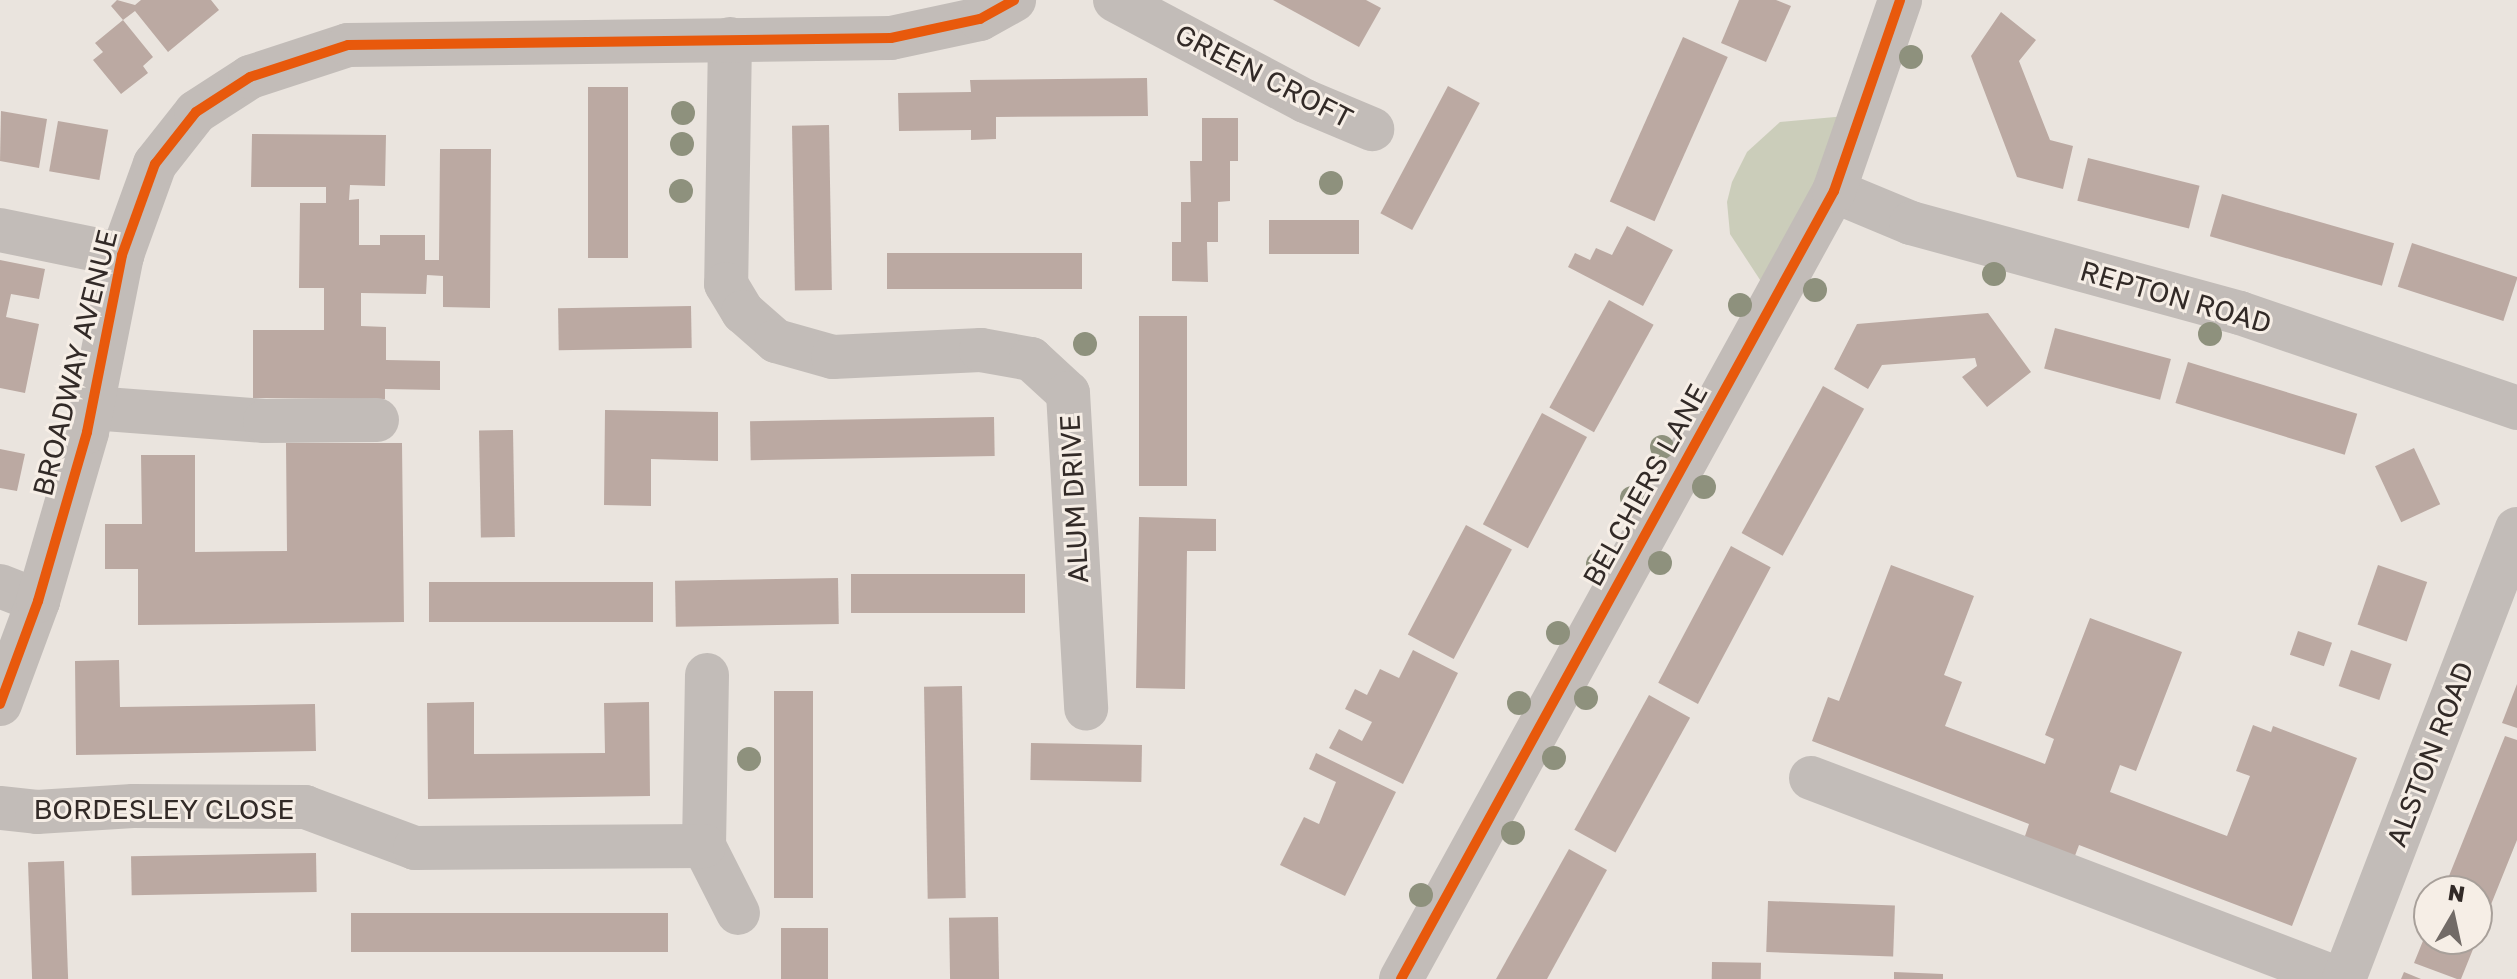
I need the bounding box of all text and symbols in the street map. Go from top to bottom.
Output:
street label: GREEN CROFT [1170,17,1358,135]
street label: BROADWAY AVENUE [26,226,124,500]
street label: REPTON ROAD [2076,254,2276,340]
street label: BELCHERS LANE [1576,378,1714,592]
street label: ALUM DRIVE [1053,414,1095,584]
street label: ALSTON ROAD [2379,657,2481,851]
street label: BORDESLEY CLOSE [34,792,294,826]
north arrow [2413,875,2493,955]
text: N [2446,878,2467,907]

